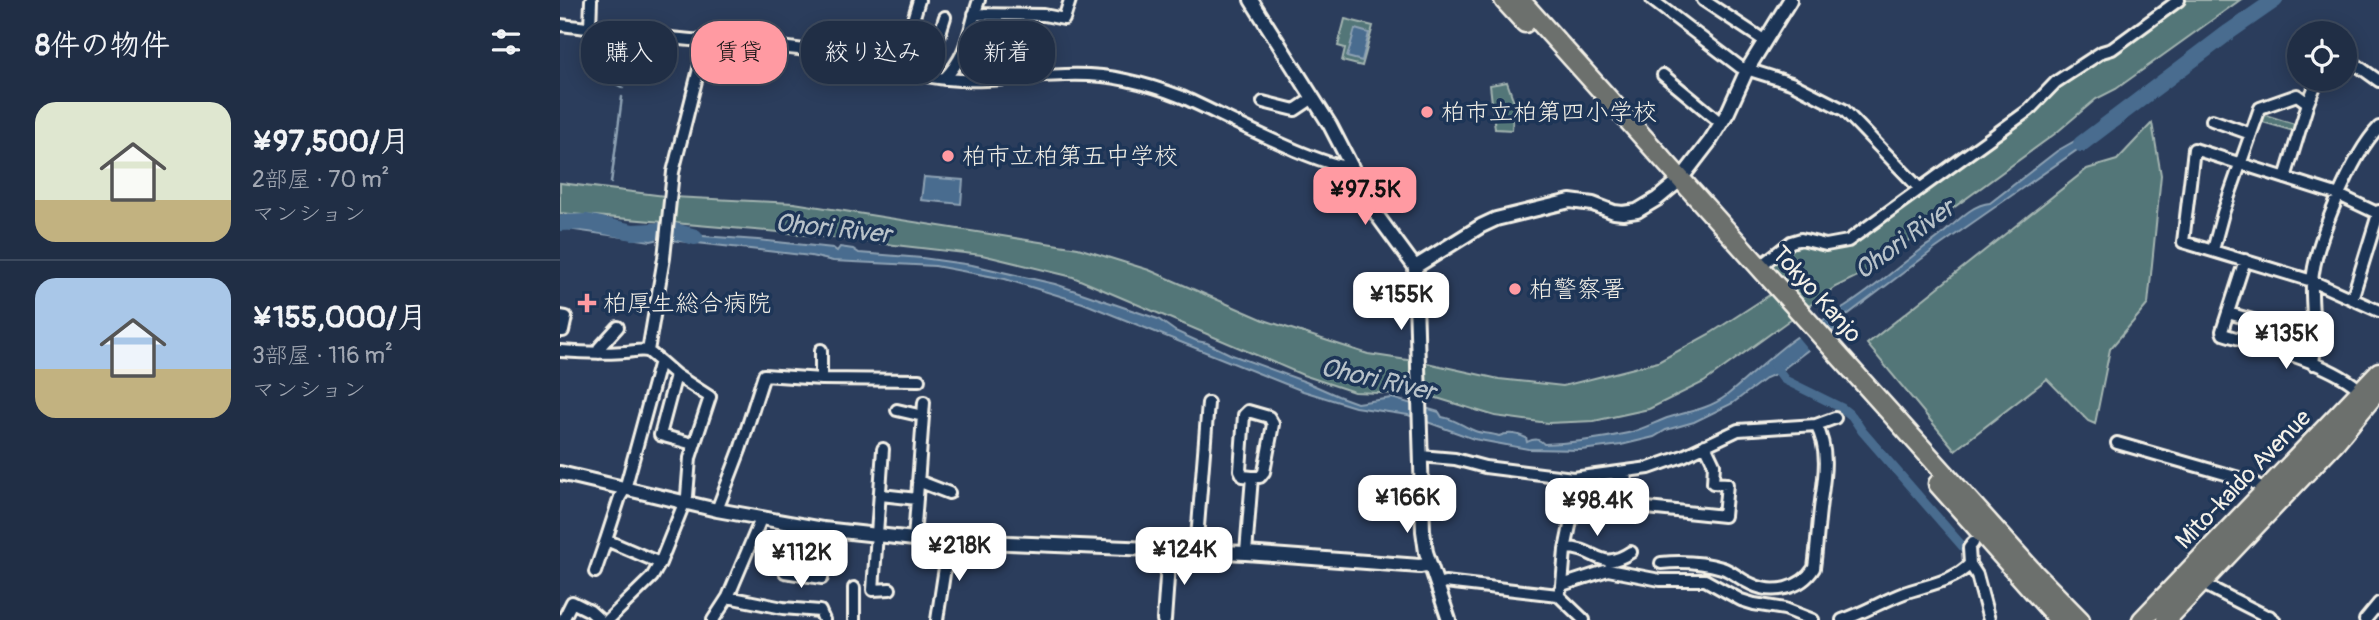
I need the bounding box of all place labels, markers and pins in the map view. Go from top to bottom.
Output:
place label: 柏市立柏第四小学校 [1441,98,1657,127]
marker: 柏市立柏第四小学校 [1419,104,1435,120]
place label: 柏市立柏第五中学校 [962,142,1178,171]
marker: 柏市立柏第五中学校 [940,148,956,164]
pin: ¥97.5K [1308,168,1422,227]
pin: ¥155K [1352,272,1450,332]
place label: 柏警察署 [1529,275,1625,304]
marker: 柏警察署 [1507,281,1523,297]
place label: 柏厚生総合病院 [603,289,771,318]
marker: 柏厚生総合病院 [577,293,597,313]
pin: ¥135K [2237,312,2335,371]
pin: ¥166K [1358,476,1456,535]
pin: ¥98.4K [1540,478,1654,538]
pin: ¥218K [910,524,1008,583]
pin: ¥124K [1135,528,1233,587]
pin: ¥112K [752,530,850,590]

